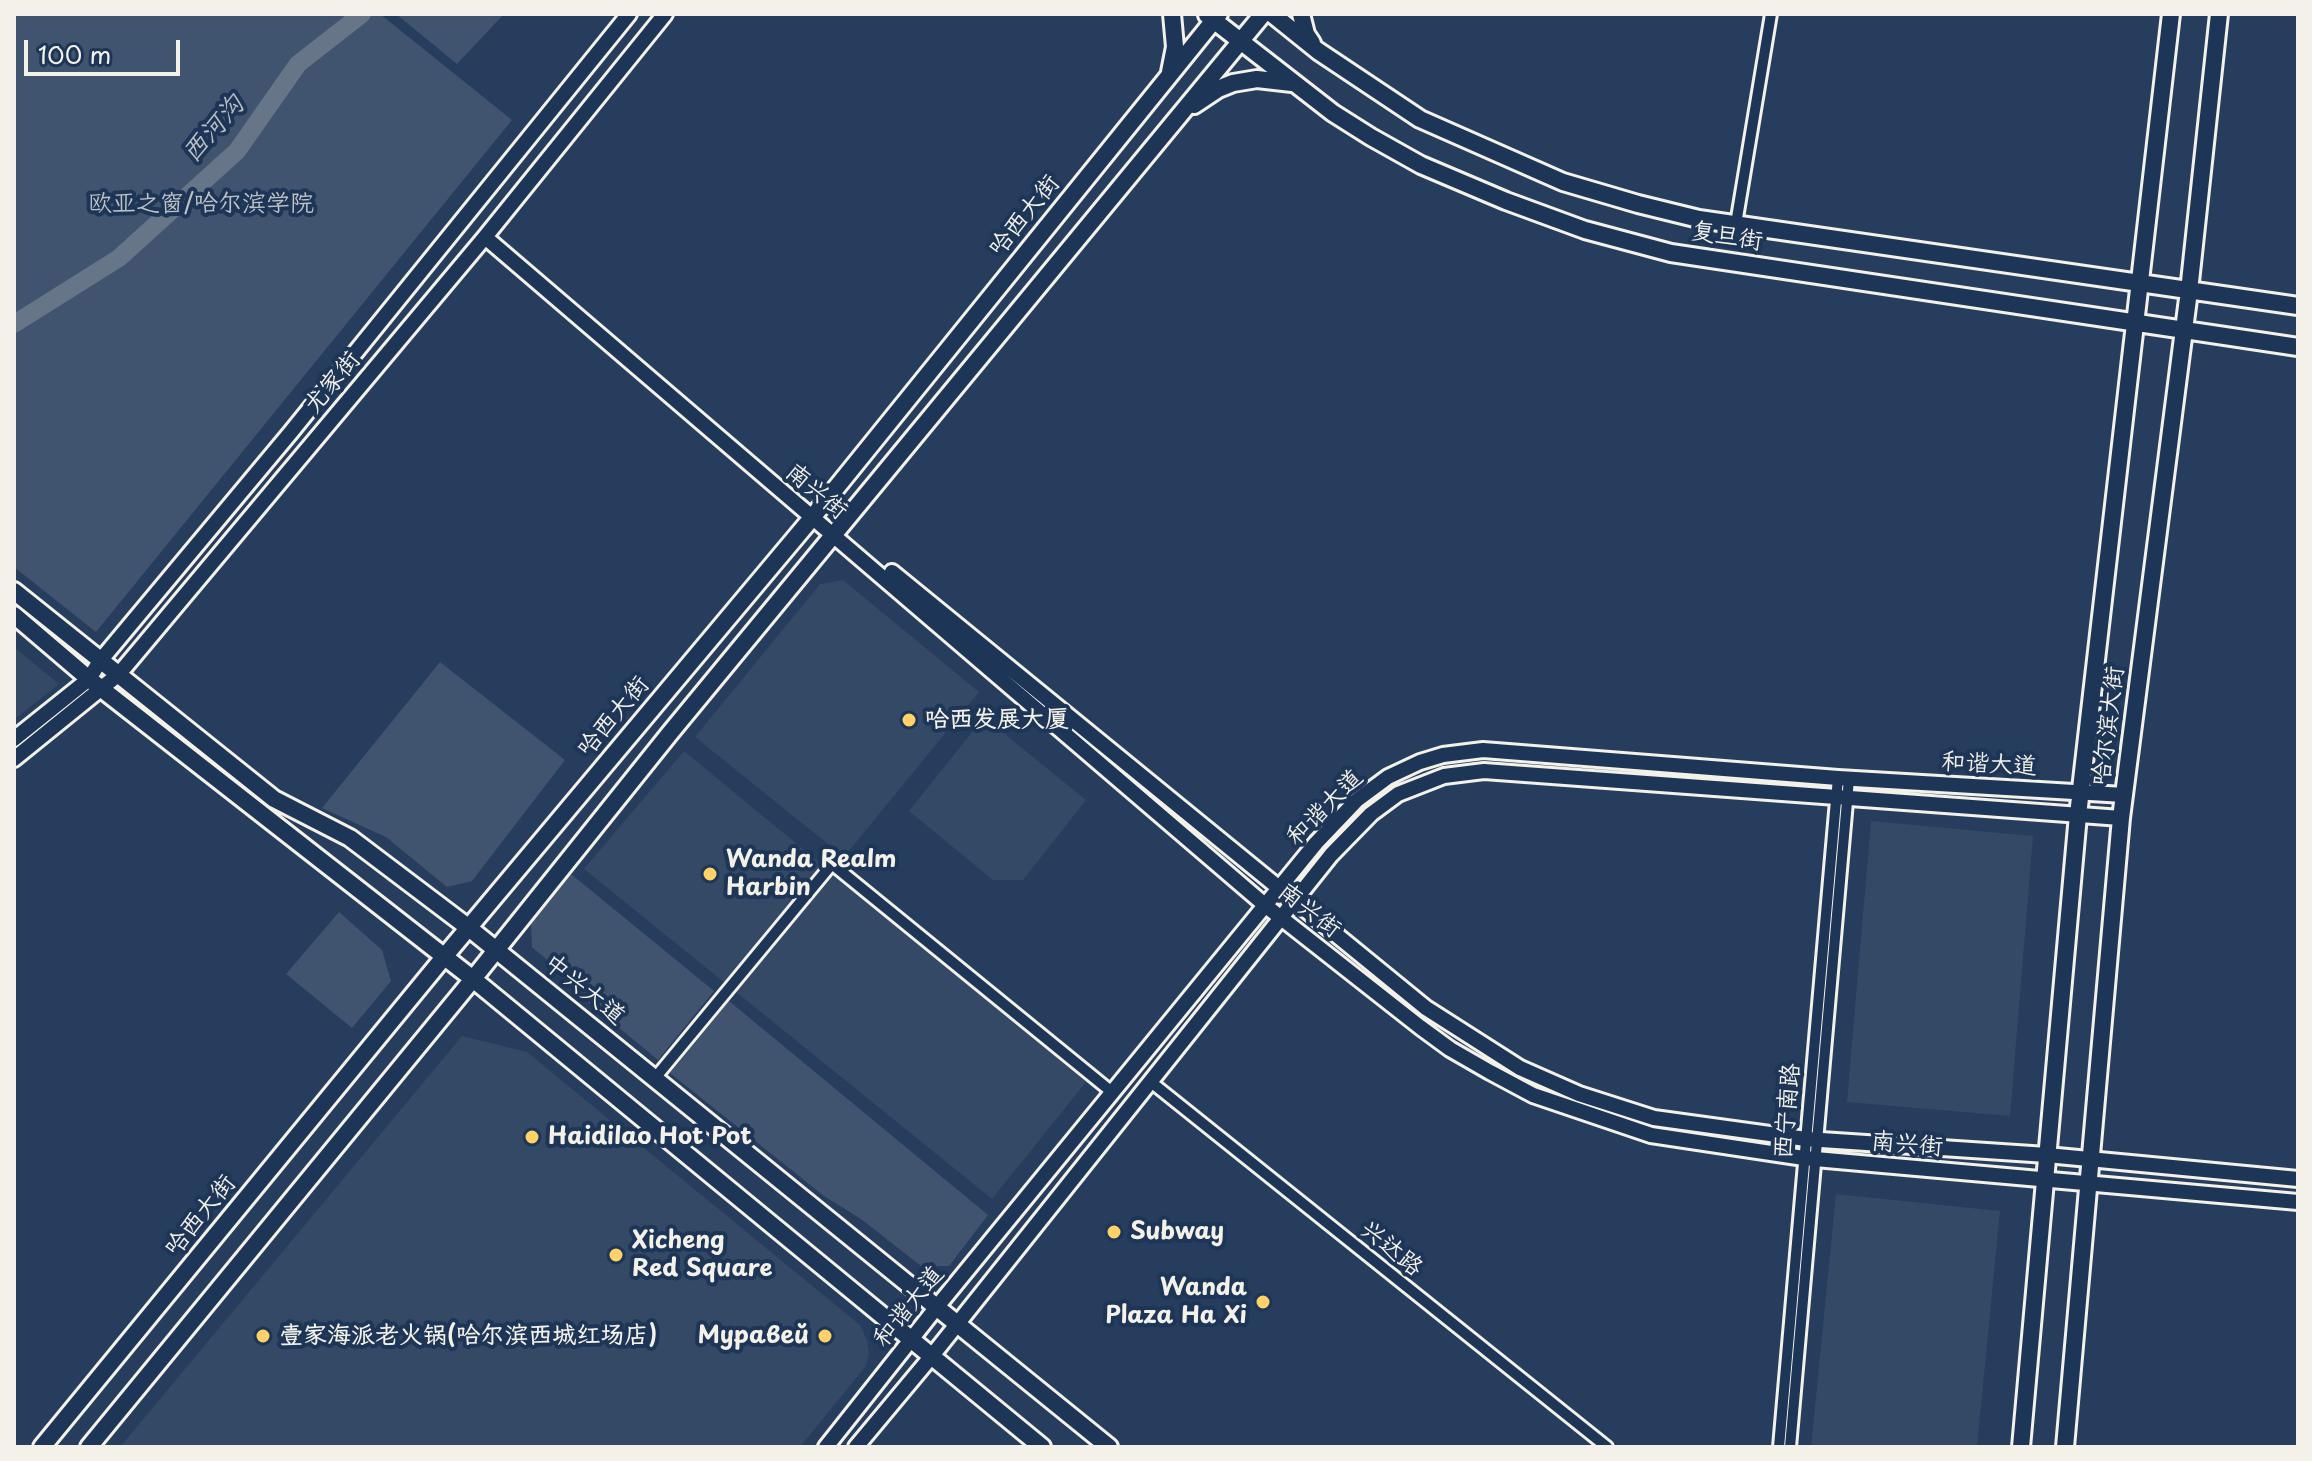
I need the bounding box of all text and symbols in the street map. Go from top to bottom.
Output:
scale bar [28,24,184,74]
text: 100 m [38,36,111,72]
water label: 西河沟 [177,90,251,170]
street label: 哈西大街 [984,170,1066,262]
park label: 欧亚之窗/哈尔滨学院 [88,190,314,218]
street label: 复旦街 [1689,217,1765,257]
street label: 尤家街 [299,346,367,420]
street label: 南兴街 [779,458,853,526]
street label: 哈尔滨大街 [2087,665,2131,787]
street label: 哈西大街 [572,671,656,763]
place label: 哈西发展大厦 [925,706,1069,734]
marker: 哈西发展大厦 [900,711,918,729]
street label: 和谐大道 [1940,748,2038,782]
street label: 和谐大道 [1281,764,1369,852]
place label: Wanda Realm Harbin [726,846,896,902]
marker: Wanda Realm Harbin [701,865,719,883]
street label: 南兴街 [1272,877,1346,945]
street label: 中兴大道 [538,949,630,1031]
street label: 西宁南路 [1769,1062,1807,1160]
place label: Haidilao Hot Pot [548,1123,752,1151]
marker: Haidilao Hot Pot [523,1128,541,1146]
street label: 南兴街 [1870,1128,1944,1162]
street label: 哈西大街 [160,1170,242,1262]
street label: 兴达路 [1354,1215,1428,1283]
place label: Subway [1130,1218,1224,1246]
marker: Subway [1105,1223,1123,1241]
place label: Xicheng Red Square [632,1227,773,1283]
marker: Xicheng Red Square [607,1246,625,1264]
street label: 和谐大道 [868,1261,950,1353]
place label: Wanda Plaza Ha Xi [1105,1274,1247,1330]
marker: Wanda Plaza Ha Xi [1254,1293,1272,1311]
place label: 壹家海派老火锅(哈尔滨西城红场店) [279,1322,657,1350]
place label: Муравей [698,1322,809,1350]
marker: 壹家海派老火锅(哈尔滨西城红场店) [254,1327,272,1345]
marker: Муравей [816,1327,834,1345]

